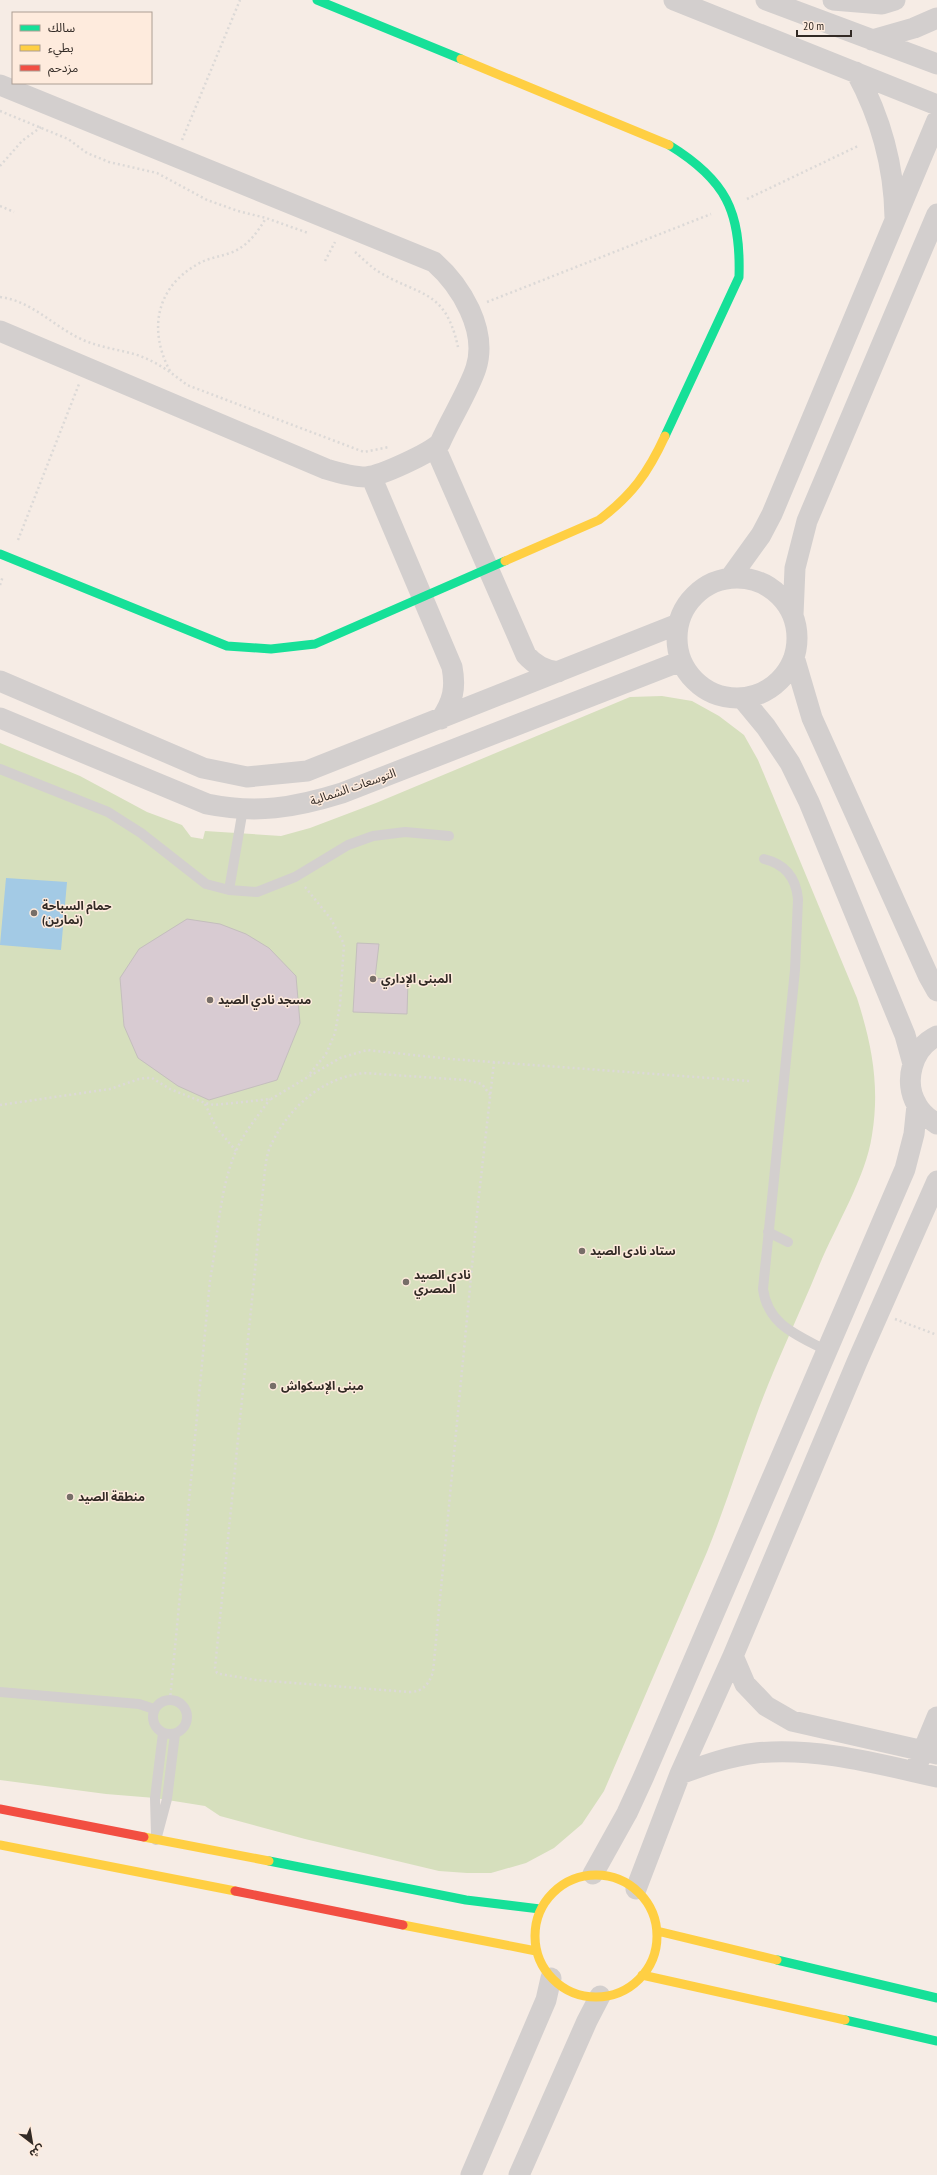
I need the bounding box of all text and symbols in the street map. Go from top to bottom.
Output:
legend [12,12,152,84]
scale bar [797,12,851,38]
text: 20 m [803,18,824,33]
text: سالك [48,20,75,35]
text: بطيء [48,40,74,58]
text: مزدحم [48,60,78,77]
street label: التوسعات الشمالية [308,765,398,808]
place label: حمام السباحة (تمارين) [42,898,112,927]
marker: حمام السباحة (تمارين) [29,908,39,918]
place label: المبنى الإداري [381,971,452,989]
marker: المبنى الإداري [368,974,378,984]
place label: مسجد نادي الصيد [218,992,311,1010]
marker: مسجد نادي الصيد [205,995,215,1005]
place label: ستاد نادى الصيد [590,1243,676,1258]
marker: ستاد نادى الصيد [577,1246,587,1256]
place label: نادى الصيد المصري [414,1267,471,1299]
marker: نادى الصيد المصري [401,1277,411,1287]
place label: مبنى الإسكواش [281,1378,364,1395]
marker: مبنى الإسكواش [268,1381,278,1391]
place label: منطقة الصيد [78,1489,145,1504]
marker: منطقة الصيد [65,1492,75,1502]
north arrow [12,2123,52,2163]
text: ش [27,2142,47,2161]

